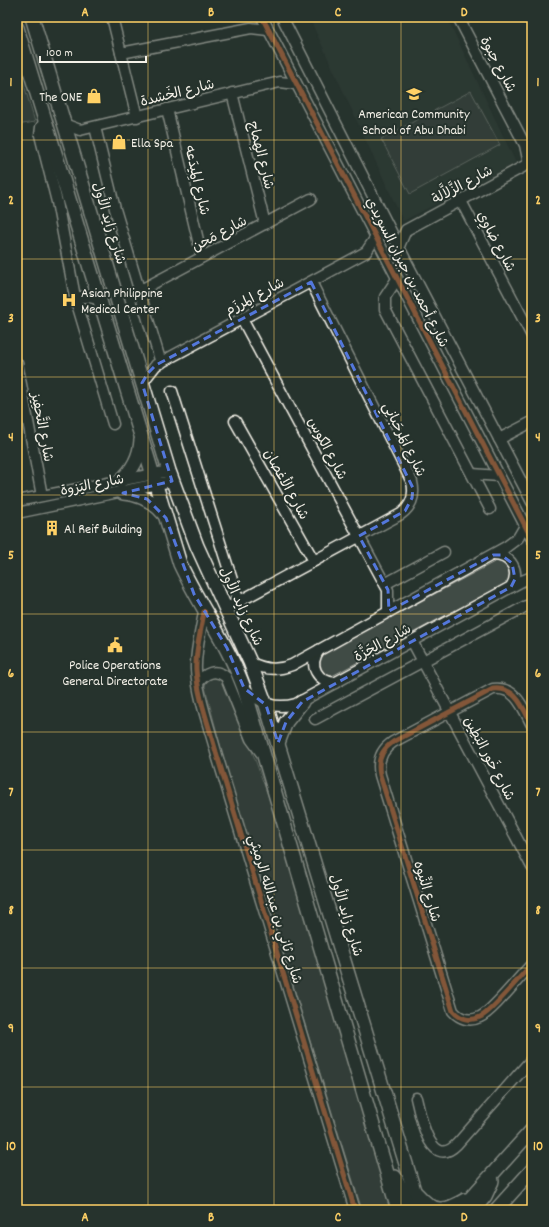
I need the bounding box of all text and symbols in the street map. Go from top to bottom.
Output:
text: A [81,4,89,23]
text: B [208,4,214,23]
text: C [335,4,342,23]
text: D [461,4,468,23]
street label: شارع حِبوة [474,33,520,96]
scale bar [40,38,146,64]
text: 100 m [46,45,73,62]
text: 1 [10,74,13,93]
street label: شارع الخَشدة [138,74,217,113]
text: 1 [537,74,540,93]
school or university icon: American Community School of Abu Dhabi [405,85,423,103]
shop icon: The ONE [85,87,103,105]
place label: The ONE [39,88,83,108]
place label: American Community School of Abu Dhabi [358,105,470,141]
street label: شارع الهِماج [242,119,278,192]
shop icon: Ella Spa [110,133,128,151]
place label: Ella Spa [131,134,173,154]
street label: شارع المِيدَعه [178,144,214,217]
street label: شارع الزَّلاَّلة [427,158,497,210]
street label: شارع زايد الأول [86,180,131,267]
text: 2 [8,192,14,211]
text: 2 [535,192,541,211]
street label: شارع أحمد بن جبران السويدي [360,194,453,351]
street label: شارع ضاوِي [471,208,520,276]
street label: شارع مَحن [189,212,251,258]
street label: شارع المِرزَم [221,274,288,322]
place label: Asian Philippine Medical Center [81,284,163,320]
hospital icon: Asian Philippine Medical Center [60,291,78,309]
text: 3 [8,310,14,329]
text: 3 [535,310,541,329]
street label: شارع التَّحفِيز [24,390,59,464]
street label: شارع المَرحَبانِي [376,399,430,481]
street label: شارع الكوس [301,414,351,484]
text: 4 [8,429,14,448]
text: 4 [535,429,541,448]
street label: شارع الأغصان [258,445,314,524]
street label: شارع اليَزوة [59,470,126,502]
building icon: Al Reif Building [43,519,61,537]
place label: Al Reif Building [64,520,142,540]
text: 5 [8,547,14,566]
text: 5 [535,547,541,566]
street label: شارع زايد الأول [213,564,268,650]
street label: شارع الجَزَّة [350,619,415,668]
public building icon: Police Operations General Directorate [106,636,124,654]
place label: Police Operations General Directorate [62,656,168,692]
text: 6 [8,665,15,684]
text: 6 [535,665,542,684]
street label: شارع خَور البَطِين [458,713,519,805]
text: 7 [9,784,14,803]
text: 7 [536,784,541,803]
street label: شارع ثاني بن عبدالله الرميثي [241,833,306,987]
street label: شارع النِّيوه [407,858,446,925]
street label: شارع زايد الأول [323,872,368,959]
text: 8 [8,902,14,921]
text: 8 [535,902,541,921]
text: 9 [8,1020,14,1039]
text: 9 [535,1020,541,1039]
text: 10 [6,1138,16,1157]
text: 10 [533,1138,543,1157]
text: A [81,1209,89,1227]
text: B [208,1209,214,1227]
text: C [335,1209,342,1227]
text: D [461,1209,468,1227]

